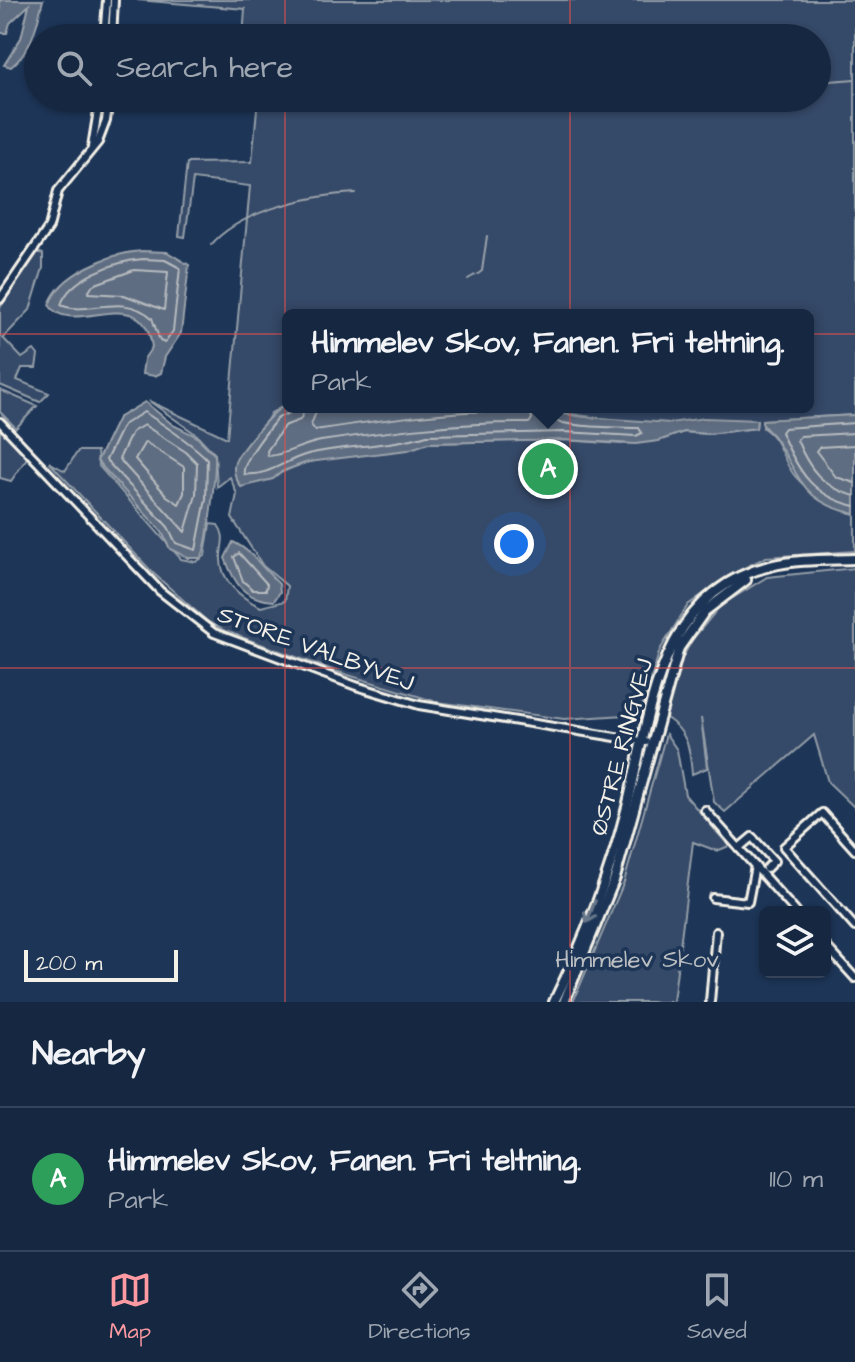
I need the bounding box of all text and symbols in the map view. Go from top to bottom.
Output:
search box [24,24,831,112]
icon: search [52,46,96,90]
text: Search here [116,47,293,89]
popup [282,309,814,413]
text: Himmelev Skov, Fanen. Fri teltning. [311,322,785,364]
text: Park [311,364,371,400]
pin: A [522,439,574,499]
your location [494,524,534,564]
street label: STORE VALBYVEJ [213,598,419,700]
street label: ØSTRE RINGVEJ [582,655,662,839]
one-way arrow [583,900,597,924]
map controls [759,906,831,978]
button: layers [759,906,831,978]
park label: Himmelev Skov [555,943,719,977]
scale bar [24,946,178,982]
text: 200 m [36,948,102,979]
text: Nearby [32,1030,146,1078]
text: Himmelev Skov, Fanen. Fri teltning. [108,1140,581,1182]
text: A [50,1161,66,1197]
text: 110 m [769,1161,823,1197]
text: Park [108,1182,168,1218]
tab: Map [108,1268,152,1347]
tab: Directions [368,1268,471,1347]
tab: Saved [687,1268,747,1347]

